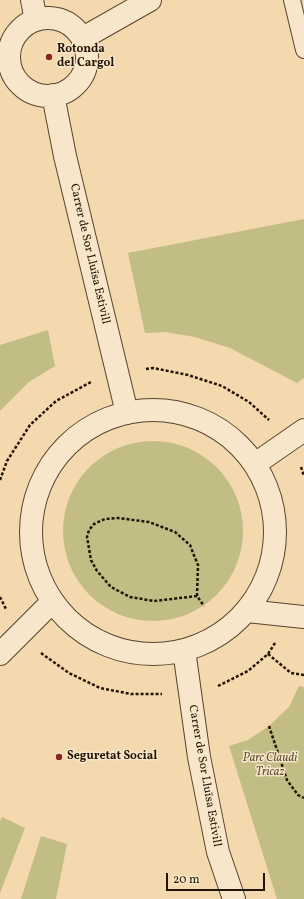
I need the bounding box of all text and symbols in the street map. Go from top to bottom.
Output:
place label: Rotonda del Cargol [57,43,114,71]
marker: Rotonda del Cargol [44,52,54,62]
street label: Carrer de Sor Lluïsa Estivill [66,182,112,326]
street label: Carrer de Sor Lluïsa Estivill [184,704,224,848]
place label: Seguretat Social [67,750,157,764]
marker: Seguretat Social [54,752,64,762]
park label: Parc Claudi Tricaz [243,752,297,780]
scale bar [168,865,267,891]
text: 20 m [173,872,200,888]

